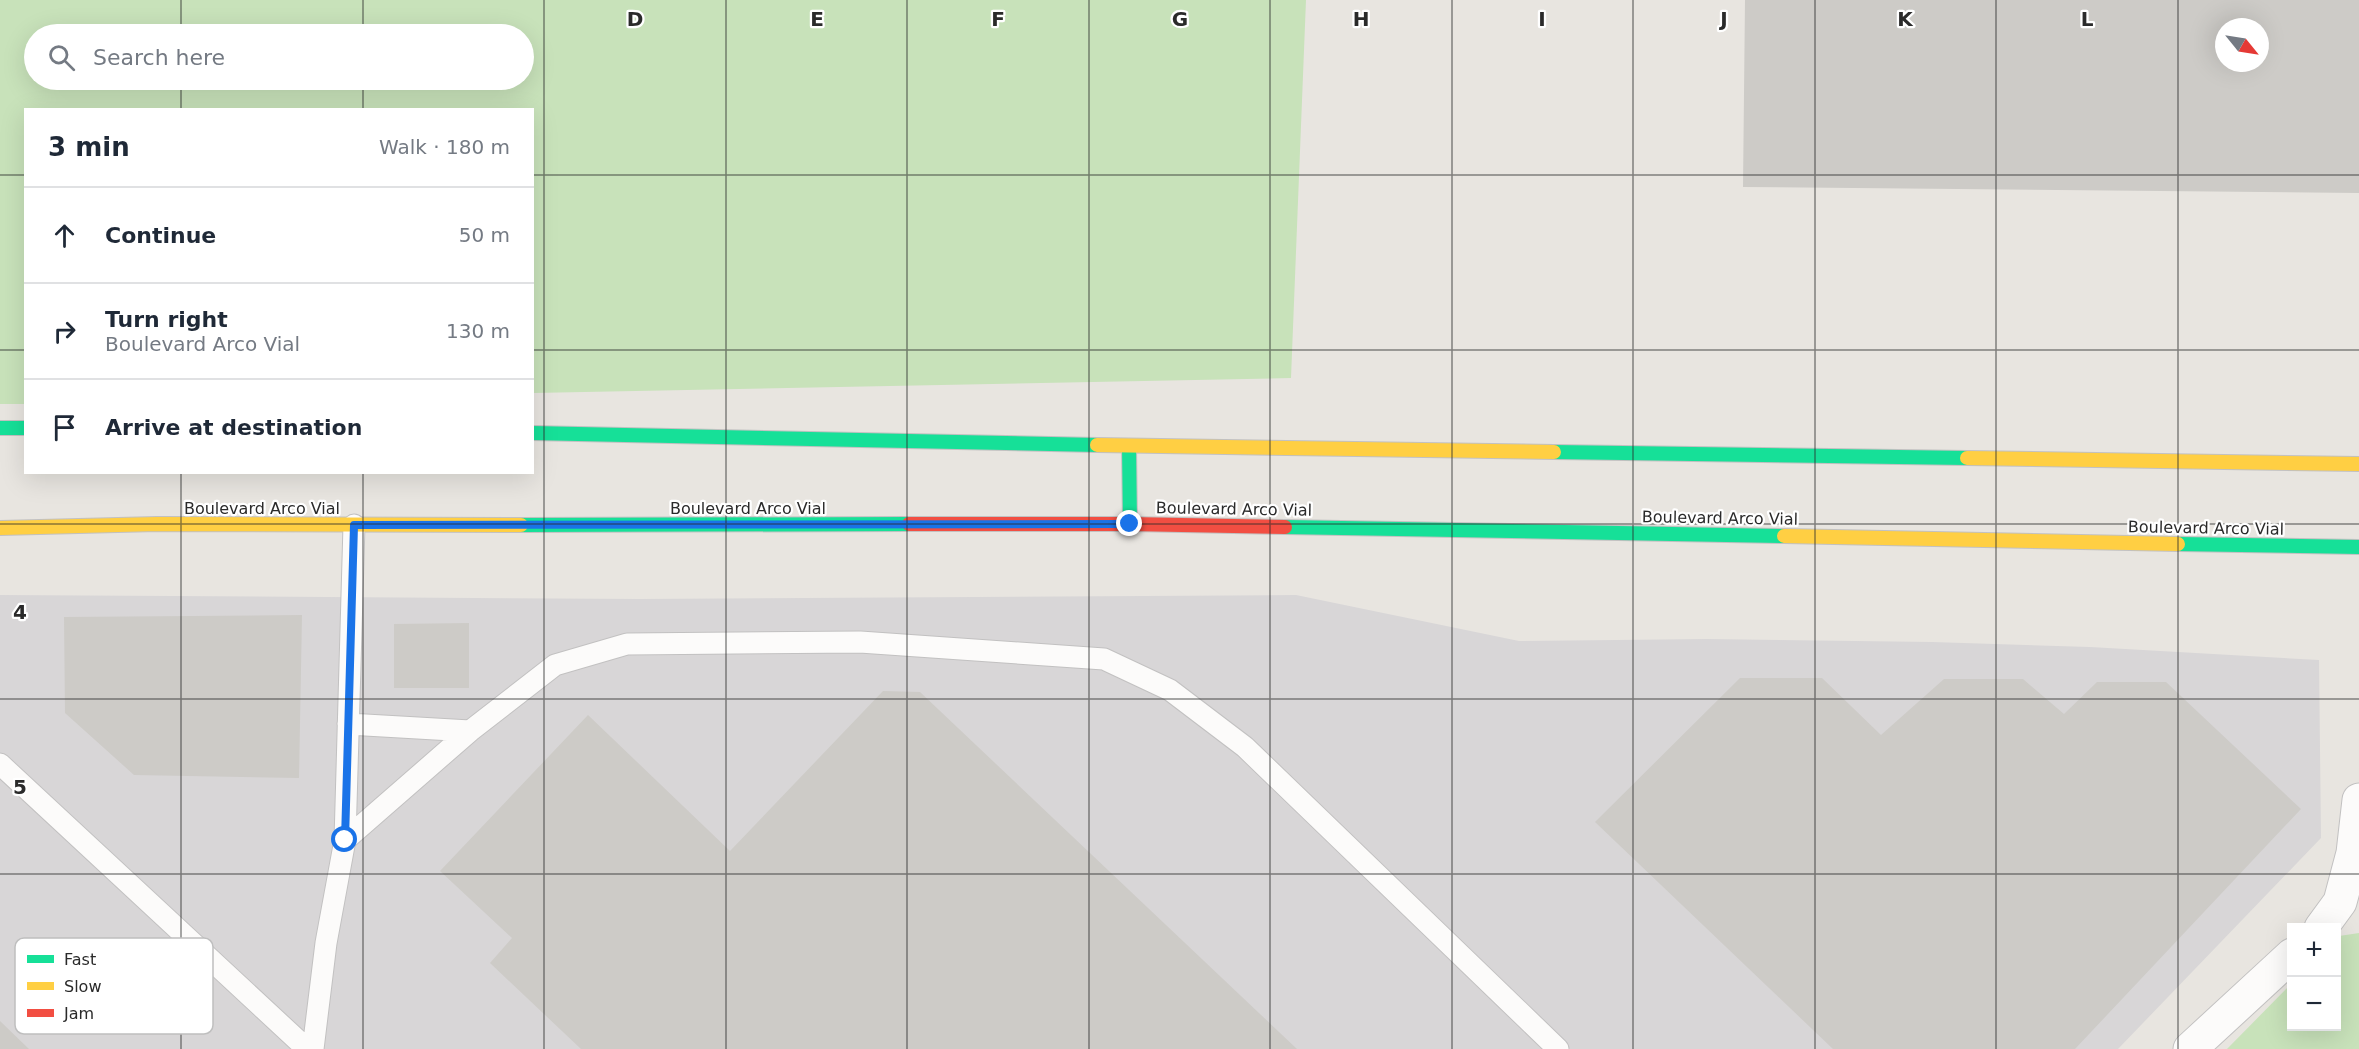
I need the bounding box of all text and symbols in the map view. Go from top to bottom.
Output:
text: D [627,7,643,31]
text: E [810,7,824,31]
text: F [991,7,1005,31]
text: G [1172,7,1188,31]
text: H [1353,7,1369,31]
text: I [1538,7,1546,31]
text: J [1718,7,1728,31]
text: K [1897,7,1914,31]
text: L [2081,7,2094,31]
north arrow [2215,18,2269,72]
search box [24,24,534,90]
icon: search [45,41,78,74]
text: Search here [93,45,225,70]
text: 3 min [48,132,130,162]
text: Walk · 180 m [379,135,510,159]
icon: ahead [48,219,81,252]
text: Continue [105,223,216,248]
text: 50 m [459,223,510,247]
text: Turn right [105,307,228,332]
icon: right [48,315,81,348]
text: 130 m [446,319,510,343]
text: Boulevard Arco Vial [105,332,300,356]
icon: arrive [48,411,81,444]
text: Arrive at destination [105,415,362,440]
street label: Boulevard Arco Vial [1156,498,1312,520]
street label: Boulevard Arco Vial [184,499,340,518]
street label: Boulevard Arco Vial [670,499,826,518]
street label: Boulevard Arco Vial [1642,507,1798,529]
route end [1116,510,1142,536]
street label: Boulevard Arco Vial [2128,517,2284,539]
text: 4 [13,600,27,624]
text: 5 [13,775,27,799]
route start [331,826,357,852]
map controls [2287,923,2341,1031]
button: + [2287,923,2341,977]
legend [15,938,213,1034]
text: Fast [64,950,96,969]
text: Slow [64,977,101,996]
button: − [2287,977,2341,1031]
text: Jam [63,1004,94,1023]

